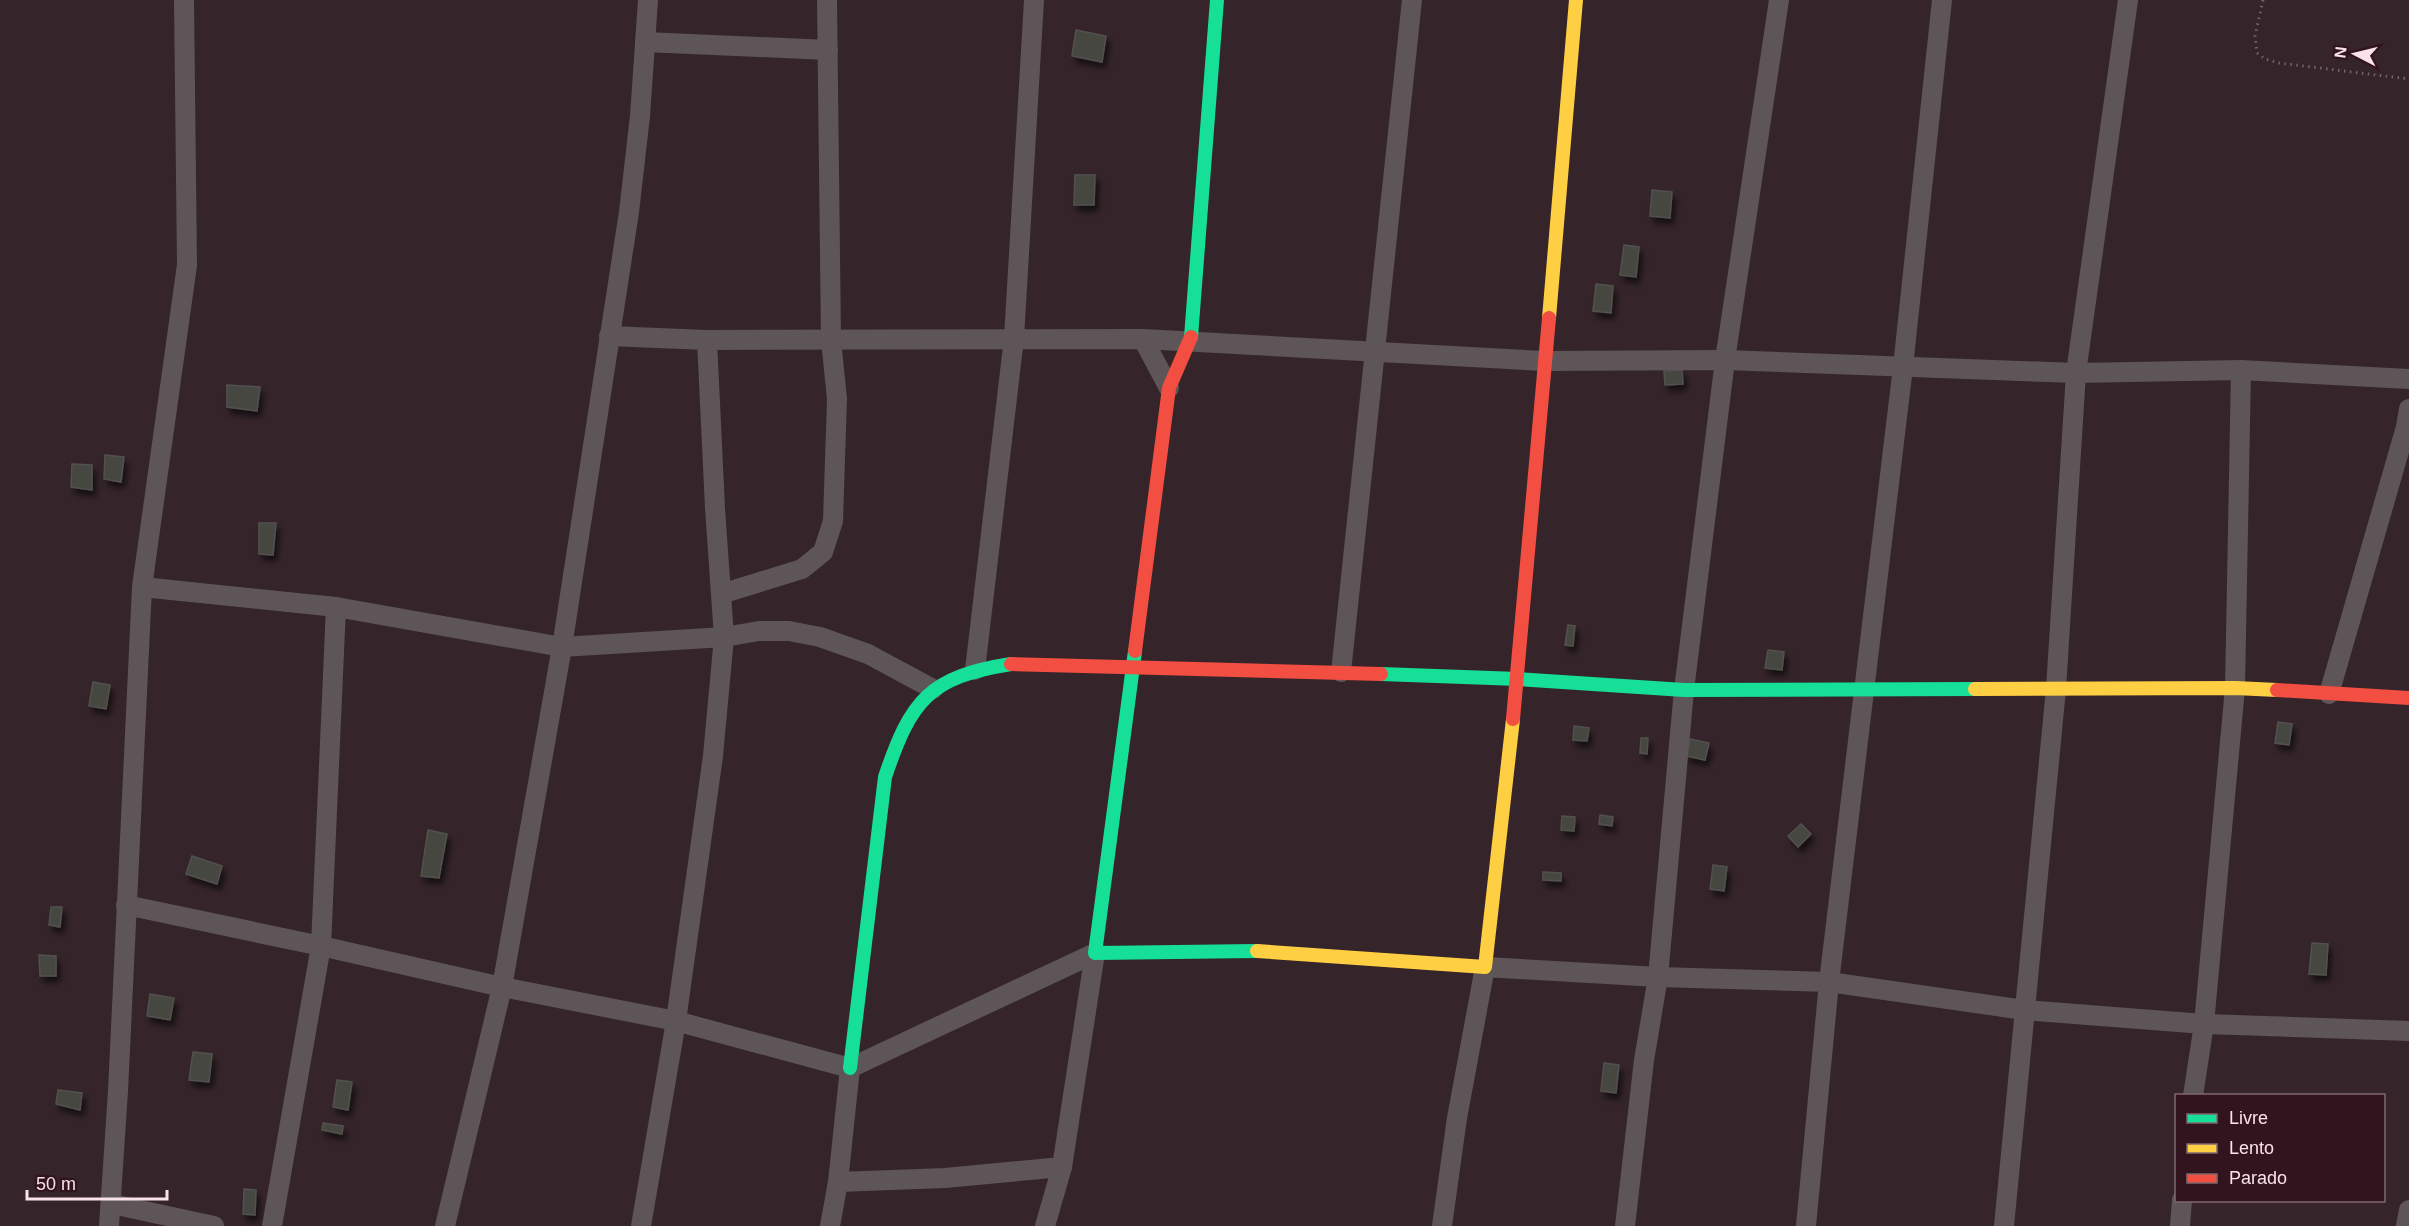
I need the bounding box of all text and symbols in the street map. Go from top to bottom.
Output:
north arrow [2325,24,2385,84]
text: N [2331,45,2350,59]
legend [2175,1094,2385,1202]
text: Livre [2229,1108,2268,1128]
text: Lento [2229,1138,2274,1158]
scale bar [27,1163,166,1201]
text: Parado [2229,1168,2287,1188]
text: 50 m [36,1174,76,1194]

